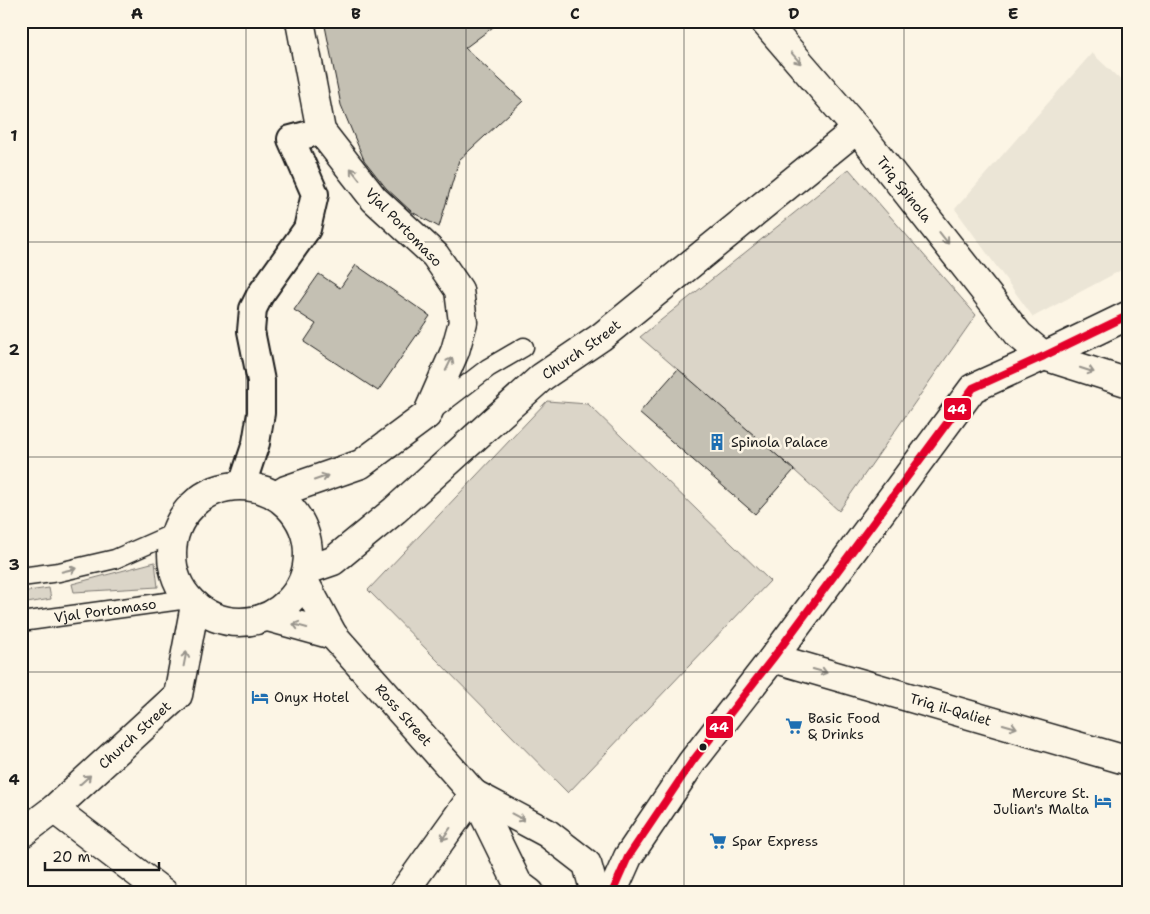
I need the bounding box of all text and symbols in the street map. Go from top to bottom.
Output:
text: A [131,3,143,24]
text: B [351,3,361,24]
text: C [570,3,580,24]
text: D [788,3,800,24]
text: E [1008,3,1018,24]
one-way arrow [791,52,802,65]
text: 1 [10,125,18,146]
street label: Triq Spinola [873,152,936,226]
one-way arrow [350,168,361,181]
street label: Vjal Portomaso [362,184,446,270]
one-way arrow [939,231,949,245]
street label: Church Street [538,316,624,383]
text: 2 [8,339,20,360]
one-way arrow [445,357,454,372]
one-way arrow [1078,366,1094,375]
line badge: 44 [943,397,972,421]
text: 44 [947,400,967,418]
building icon: Spinola Palace [707,432,727,452]
place label: Spinola Palace [731,433,828,451]
one-way arrow [313,473,329,482]
text: 3 [8,554,20,575]
one-way arrow [61,565,77,574]
street label: Vjal Portomaso [53,594,158,626]
one-way arrow [293,621,309,630]
one-way arrow [180,651,190,667]
one-way arrow [811,667,827,677]
street label: Ross Street [371,680,436,750]
hotel icon: Onyx Hotel [250,687,270,707]
place label: Onyx Hotel [274,688,350,706]
street label: Triq il-Qaliet [908,689,994,730]
street label: Church Street [95,697,175,773]
place label: Basic Food & Drinks [808,709,880,743]
line badge: 44 [705,715,734,739]
supermarket icon: Basic Food & Drinks [784,716,804,736]
text: 44 [709,718,729,736]
one-way arrow [1001,722,1017,732]
unlabelled marker [698,742,708,752]
text: 4 [8,769,20,790]
one-way arrow [79,774,92,786]
place label: Mercure St. Julian's Malta [993,784,1089,818]
hotel icon: Mercure St. Julian's Malta [1093,791,1113,811]
one-way arrow [510,812,525,822]
one-way arrow [441,826,451,840]
supermarket icon: Spar Express [708,831,728,851]
place label: Spar Express [732,832,818,850]
scale bar [45,839,159,871]
text: 20 m [52,847,91,867]

